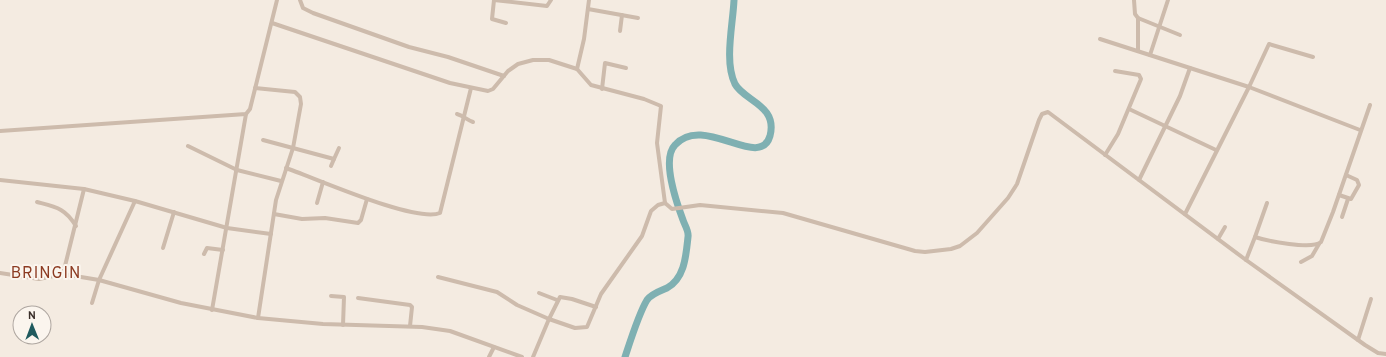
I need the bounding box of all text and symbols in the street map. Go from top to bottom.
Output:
district label: BRINGIN [11,264,81,284]
north arrow [12,305,52,345]
text: N [28,309,36,323]

